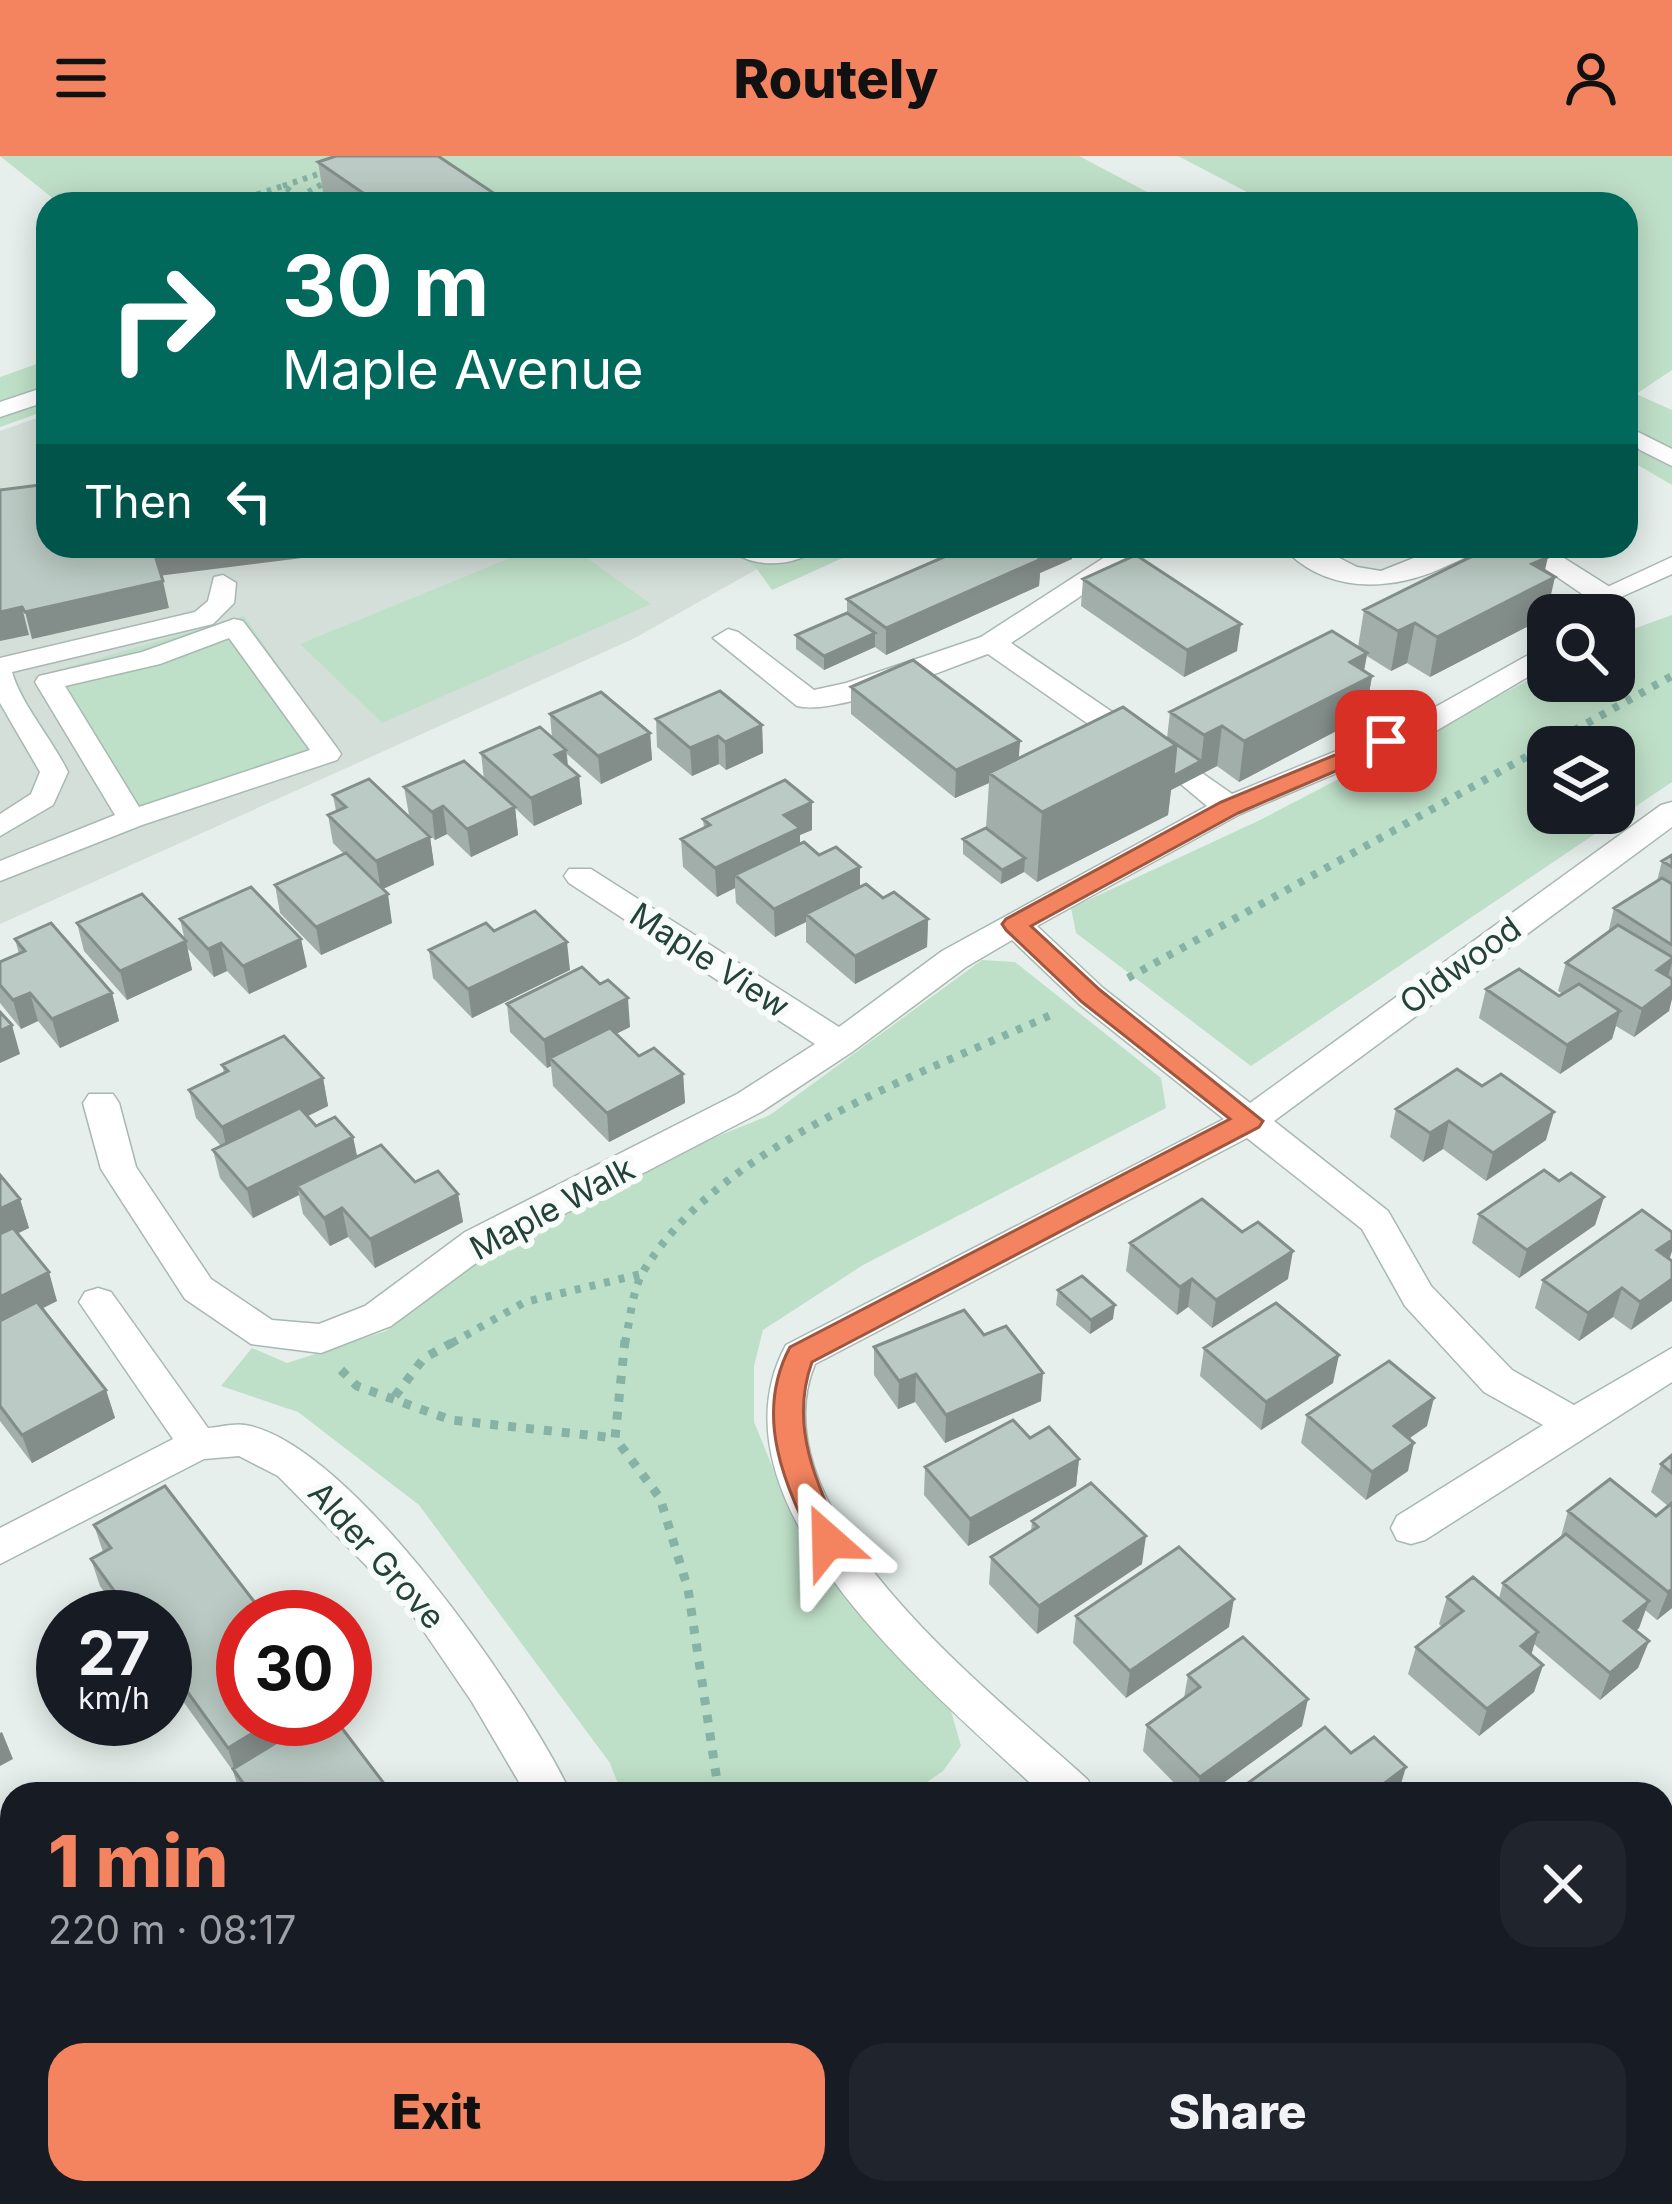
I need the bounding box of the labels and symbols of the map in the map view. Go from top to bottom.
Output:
pin [1335,690,1437,792]
street label: Maple View [623,894,797,1026]
street label: Oldwood [1392,908,1528,1022]
street label: Maple Walk [463,1148,641,1268]
street label: Alder Grove [300,1473,454,1637]
position arrow [765,1478,891,1604]
speed limit sign: 30 [216,1590,372,1746]

